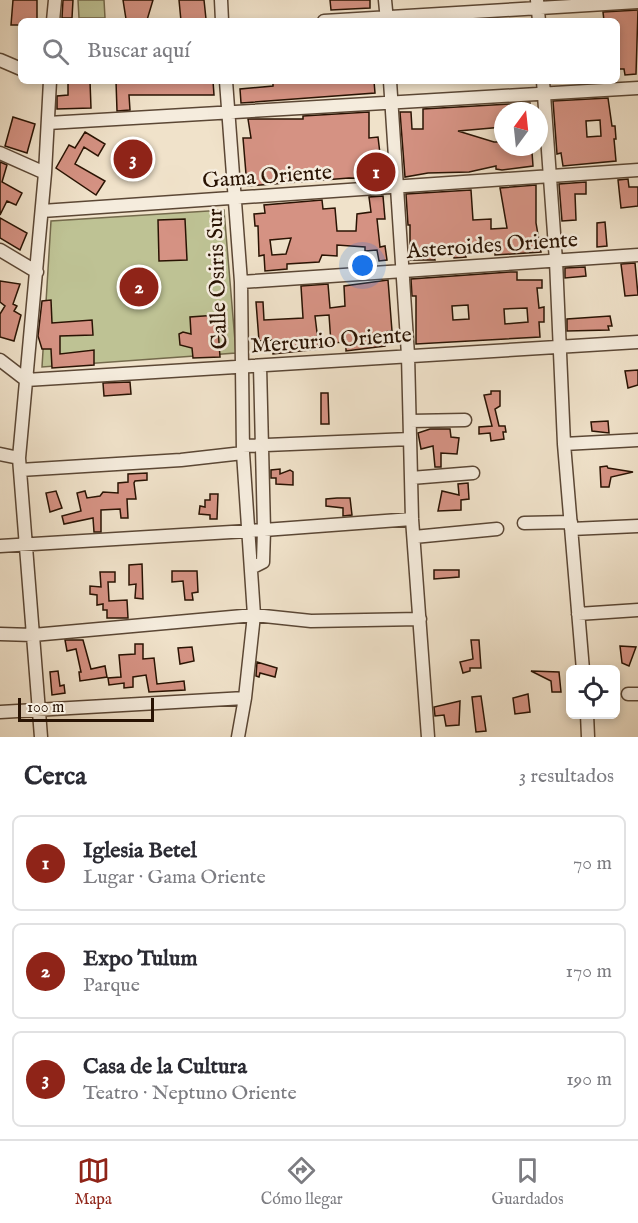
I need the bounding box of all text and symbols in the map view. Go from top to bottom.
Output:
search box [18,18,620,84]
icon: search [39,35,72,68]
text: Buscar aquí [87,37,190,65]
north arrow [494,102,548,156]
pin: 3 [114,136,152,182]
pin: 1 [356,150,395,195]
street label: Gama Oriente [201,159,333,195]
street label: Calle Osiris Sur [202,208,234,350]
street label: Asteroides Oriente [404,226,579,266]
your location [348,251,377,280]
pin: 2 [120,264,158,310]
street label: Mercurio Oriente [250,321,413,361]
map controls [566,665,620,719]
button: locate [566,665,620,719]
scale bar [18,695,154,722]
text: 100 m [27,698,64,718]
text: Cerca [24,760,86,793]
text: 3 resultados [519,764,614,789]
text: Iglesia Betel [83,837,197,865]
text: 1 [42,851,49,876]
text: 70 m [573,851,612,876]
text: Lugar · Gama Oriente [83,865,266,890]
text: Expo Tulum [83,945,197,973]
text: 2 [41,959,50,984]
text: 170 m [566,959,612,984]
text: Parque [83,973,140,998]
text: Casa de la Cultura [83,1053,247,1081]
text: 3 [42,1067,49,1092]
text: 190 m [566,1067,612,1092]
text: Teatro · Neptuno Oriente [83,1081,297,1106]
tab: Mapa [74,1154,112,1210]
tab: Cómo llegar [261,1154,343,1210]
tab: Guardados [492,1154,564,1210]

